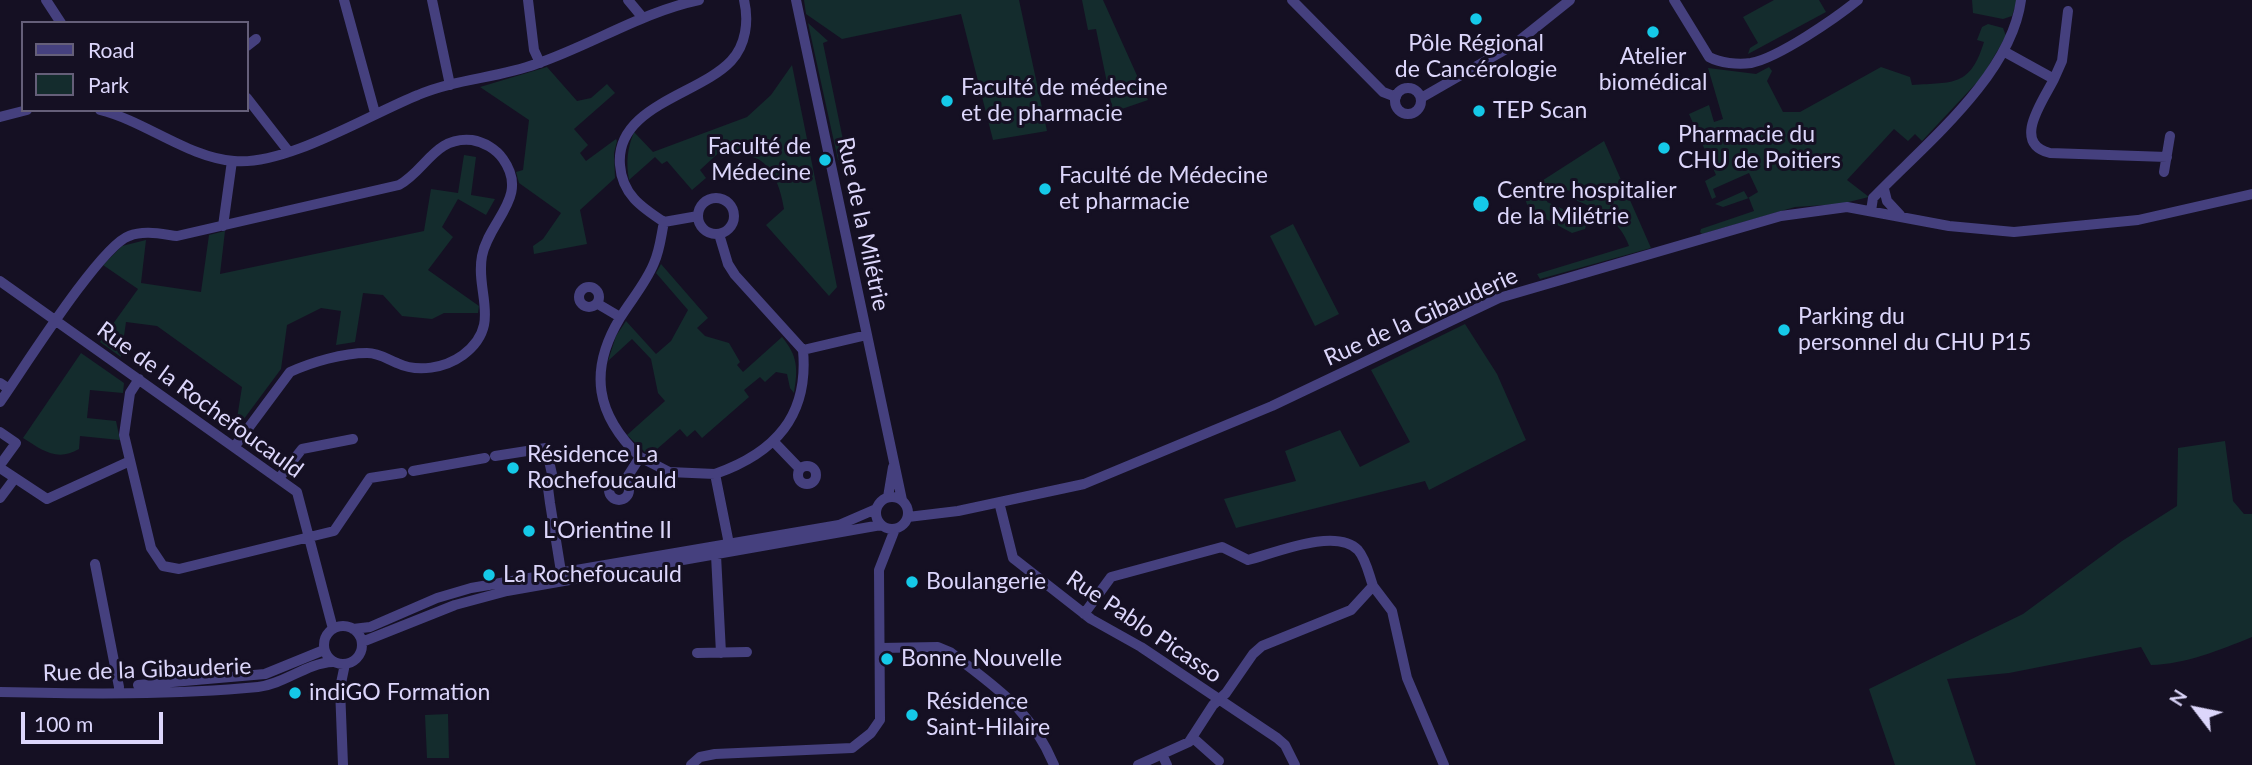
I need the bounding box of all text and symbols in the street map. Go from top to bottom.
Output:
marker: Pôle Régional de Cancérologie [1468,11,1484,27]
legend [21,21,248,112]
marker: Atelier biomédical [1645,24,1661,40]
place label: Pôle Régional de Cancérologie [1395,30,1557,84]
text: Road [88,37,135,62]
place label: Atelier biomédical [1599,43,1707,97]
text: Park [88,72,129,97]
place label: Faculté de médecine et de pharmacie [961,74,1168,128]
marker: Faculté de médecine et de pharmacie [939,93,955,109]
place label: TEP Scan [1493,97,1587,125]
marker: TEP Scan [1471,103,1487,119]
place label: Pharmacie du CHU de Poitiers [1678,121,1841,175]
place label: Faculté de Médecine [708,133,811,187]
street label: Rue de la Milétrie [831,135,895,313]
marker: Pharmacie du CHU de Poitiers [1656,140,1672,156]
marker: Faculté de Médecine [817,152,833,168]
place label: Faculté de Médecine et pharmacie [1059,162,1268,216]
place label: Centre hospitalier de la Milétrie [1497,177,1677,231]
marker: Faculté de Médecine et pharmacie [1037,181,1053,197]
marker: Centre hospitalier de la Milétrie [1471,194,1491,214]
street label: Rue de la Gibauderie [1320,262,1522,372]
place label: Parking du personnel du CHU P15 [1798,303,2031,357]
street label: Rue de la Rochefoucauld [92,316,308,484]
marker: Parking du personnel du CHU P15 [1776,322,1792,338]
place label: Résidence La Rochefoucauld [527,441,677,495]
marker: Résidence La Rochefoucauld [505,460,521,476]
place label: L'Orientine II [543,517,672,545]
marker: L'Orientine II [521,523,537,539]
place label: La Rochefoucauld [503,561,682,589]
street label: Rue Pablo Picasso [1061,565,1227,689]
marker: La Rochefoucauld [481,567,497,583]
place label: Boulangerie [926,568,1046,596]
marker: Boulangerie [904,574,920,590]
place label: Bonne Nouvelle [901,645,1062,673]
marker: Bonne Nouvelle [879,651,895,667]
street label: Rue de la Gibauderie [42,653,252,687]
north arrow [2161,674,2231,744]
place label: indiGO Formation [309,679,490,707]
marker: indiGO Formation [287,685,303,701]
text: N [2164,685,2191,710]
place label: Résidence Saint-Hilaire [926,688,1050,742]
scale bar [24,698,166,742]
marker: Résidence Saint-Hilaire [904,707,920,723]
text: 100 m [34,711,93,736]

